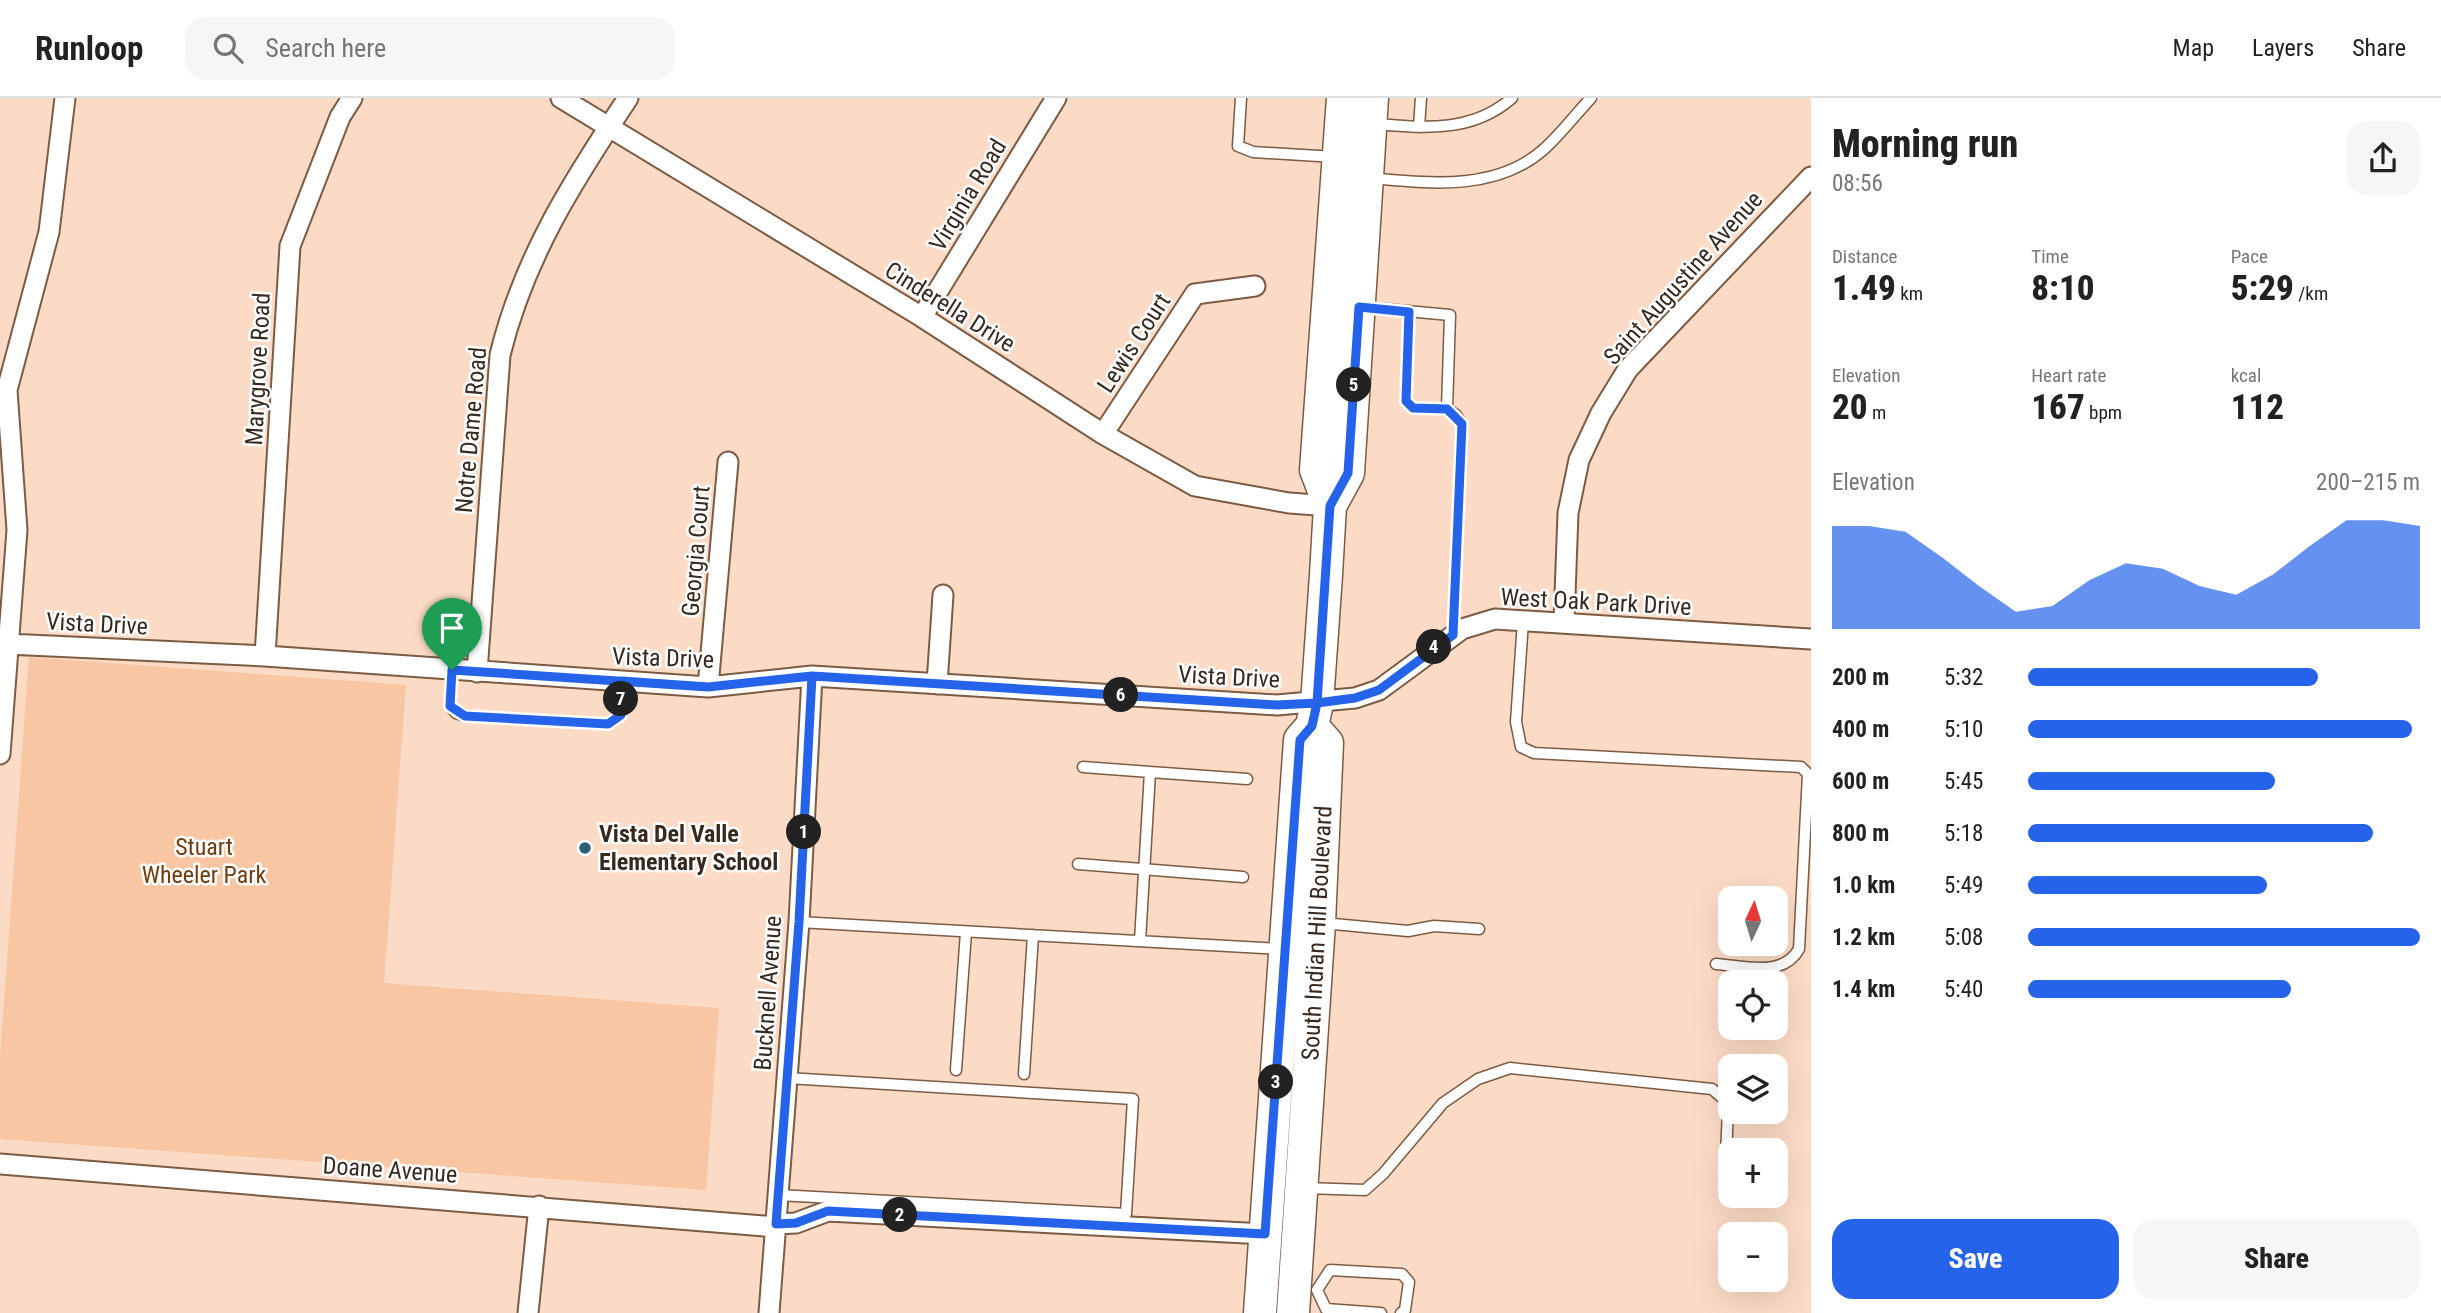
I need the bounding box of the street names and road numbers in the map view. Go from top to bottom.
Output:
street label: Virginia Road [924,134,1012,256]
street label: Saint Augustine Avenue [1598,186,1768,370]
street label: Cinderella Drive [880,256,1020,358]
street label: Lewis Court [1092,288,1176,398]
street label: Marygrove Road [240,292,276,446]
street label: Notre Dame Road [450,346,492,514]
street label: Georgia Court [676,484,716,618]
street label: West Oak Park Drive [1500,583,1692,621]
street label: Vista Drive [45,607,149,641]
street label: Vista Drive [612,642,714,674]
street label: Vista Drive [1177,660,1281,694]
street label: South Indian Hill Boulevard [1296,805,1338,1061]
street label: Bucknell Avenue [749,915,787,1071]
street label: Doane Avenue [322,1151,458,1189]

